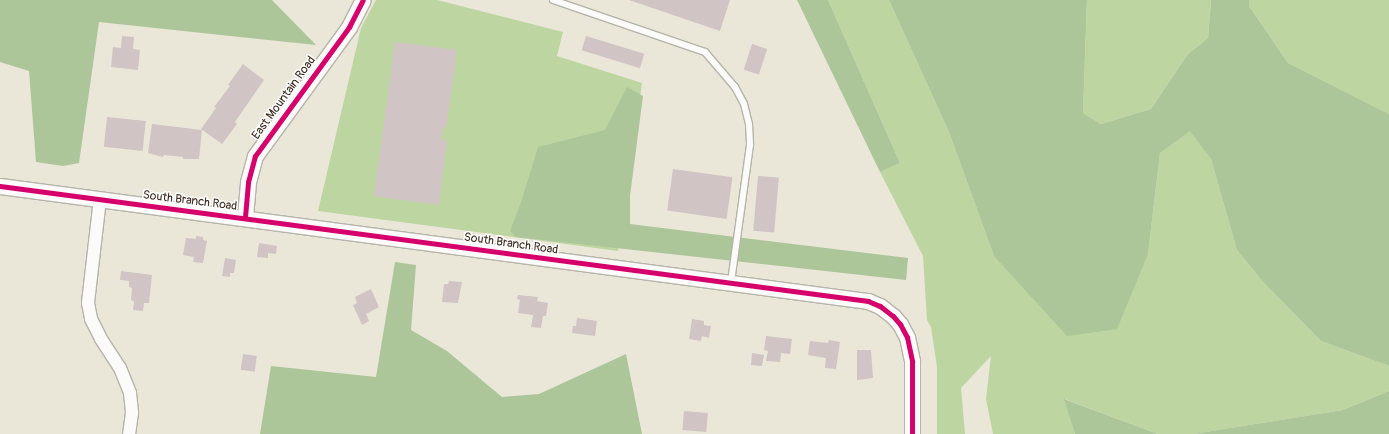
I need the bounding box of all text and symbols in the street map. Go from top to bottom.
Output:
street label: East Mountain Road [249,54,319,142]
street label: South Branch Road [142,188,238,214]
street label: South Branch Road [463,230,559,258]

